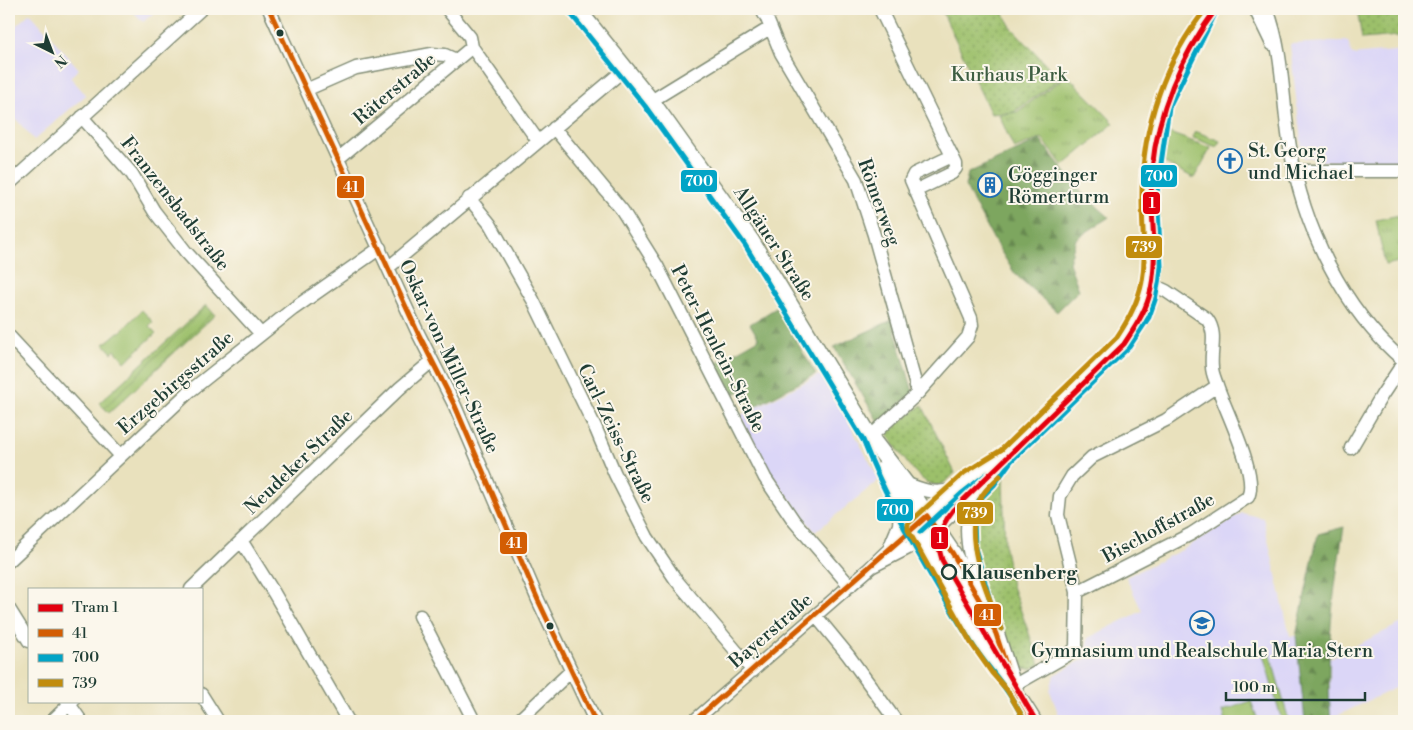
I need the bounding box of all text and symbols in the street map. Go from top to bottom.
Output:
north arrow [28,28,78,78]
unlabelled marker [275,28,285,38]
street label: Räterstraße [348,47,441,130]
text: N [50,51,70,71]
park label: Kurhaus Park [951,63,1068,87]
street label: Franzensbadstraße [115,132,235,276]
place label: St. Georg und Michael [1248,139,1354,185]
church icon: St. Georg und Michael [1217,148,1243,174]
street label: Römerweg [852,155,906,249]
place label: Gögginger Römerturm [1008,163,1110,209]
line badge: 700 [1140,164,1178,188]
text: 700 [1145,168,1173,186]
line badge: 700 [680,169,718,193]
building icon: Gögginger Römerturm [977,172,1003,198]
text: 700 [685,173,713,191]
line badge: 41 [336,175,365,199]
text: 41 [343,179,359,197]
street label: Allgäuer Straße [728,181,820,305]
line badge: 1 [1142,191,1161,215]
text: 1 [1149,195,1156,213]
line badge: 739 [1125,235,1163,259]
text: 739 [1131,239,1157,257]
street label: Oskar-von-Miller-Straße [394,256,505,457]
street label: Peter-Henlein-Straße [665,261,771,436]
street label: Erzgebirgsstraße [113,326,239,440]
street label: Carl-Zeiss-Straße [572,360,660,507]
street label: Neudeker Straße [239,404,358,520]
street label: Bischoffstraße [1097,487,1219,569]
line badge: 700 [876,498,914,522]
line badge: 739 [956,501,994,525]
text: 700 [881,502,909,520]
text: 739 [962,505,988,523]
line badge: 1 [930,526,949,550]
text: 1 [937,530,944,548]
line badge: 41 [499,531,528,555]
text: 41 [506,535,522,553]
place label: Klausenberg [961,561,1078,585]
marker: Klausenberg [941,564,957,580]
legend [28,588,202,702]
street label: Bayerstraße [723,588,817,674]
text: Tram 1 [72,598,119,617]
line badge: 41 [973,603,1002,627]
text: 41 [979,607,995,625]
school or university icon: Gymnasium und Realschule Maria Stern [1189,610,1215,636]
unlabelled marker [545,621,555,631]
text: 41 [72,624,88,643]
place label: Gymnasium und Realschule Maria Stern [1031,639,1373,663]
text: 700 [72,648,99,667]
scale bar [1226,670,1364,702]
text: 739 [72,674,97,693]
text: 100 m [1233,678,1275,697]

